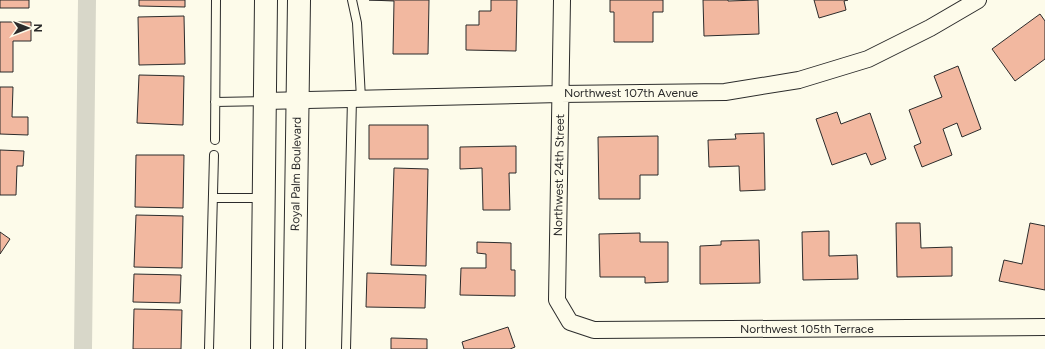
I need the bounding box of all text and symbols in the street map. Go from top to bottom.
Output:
north arrow [8,8,48,48]
text: N [31,24,44,32]
street label: Northwest 107th Avenue [564,86,699,100]
street label: Northwest 24th Street [551,113,567,236]
street label: Royal Palm Boulevard [288,117,304,231]
street label: Northwest 105th Terrace [740,322,874,336]

